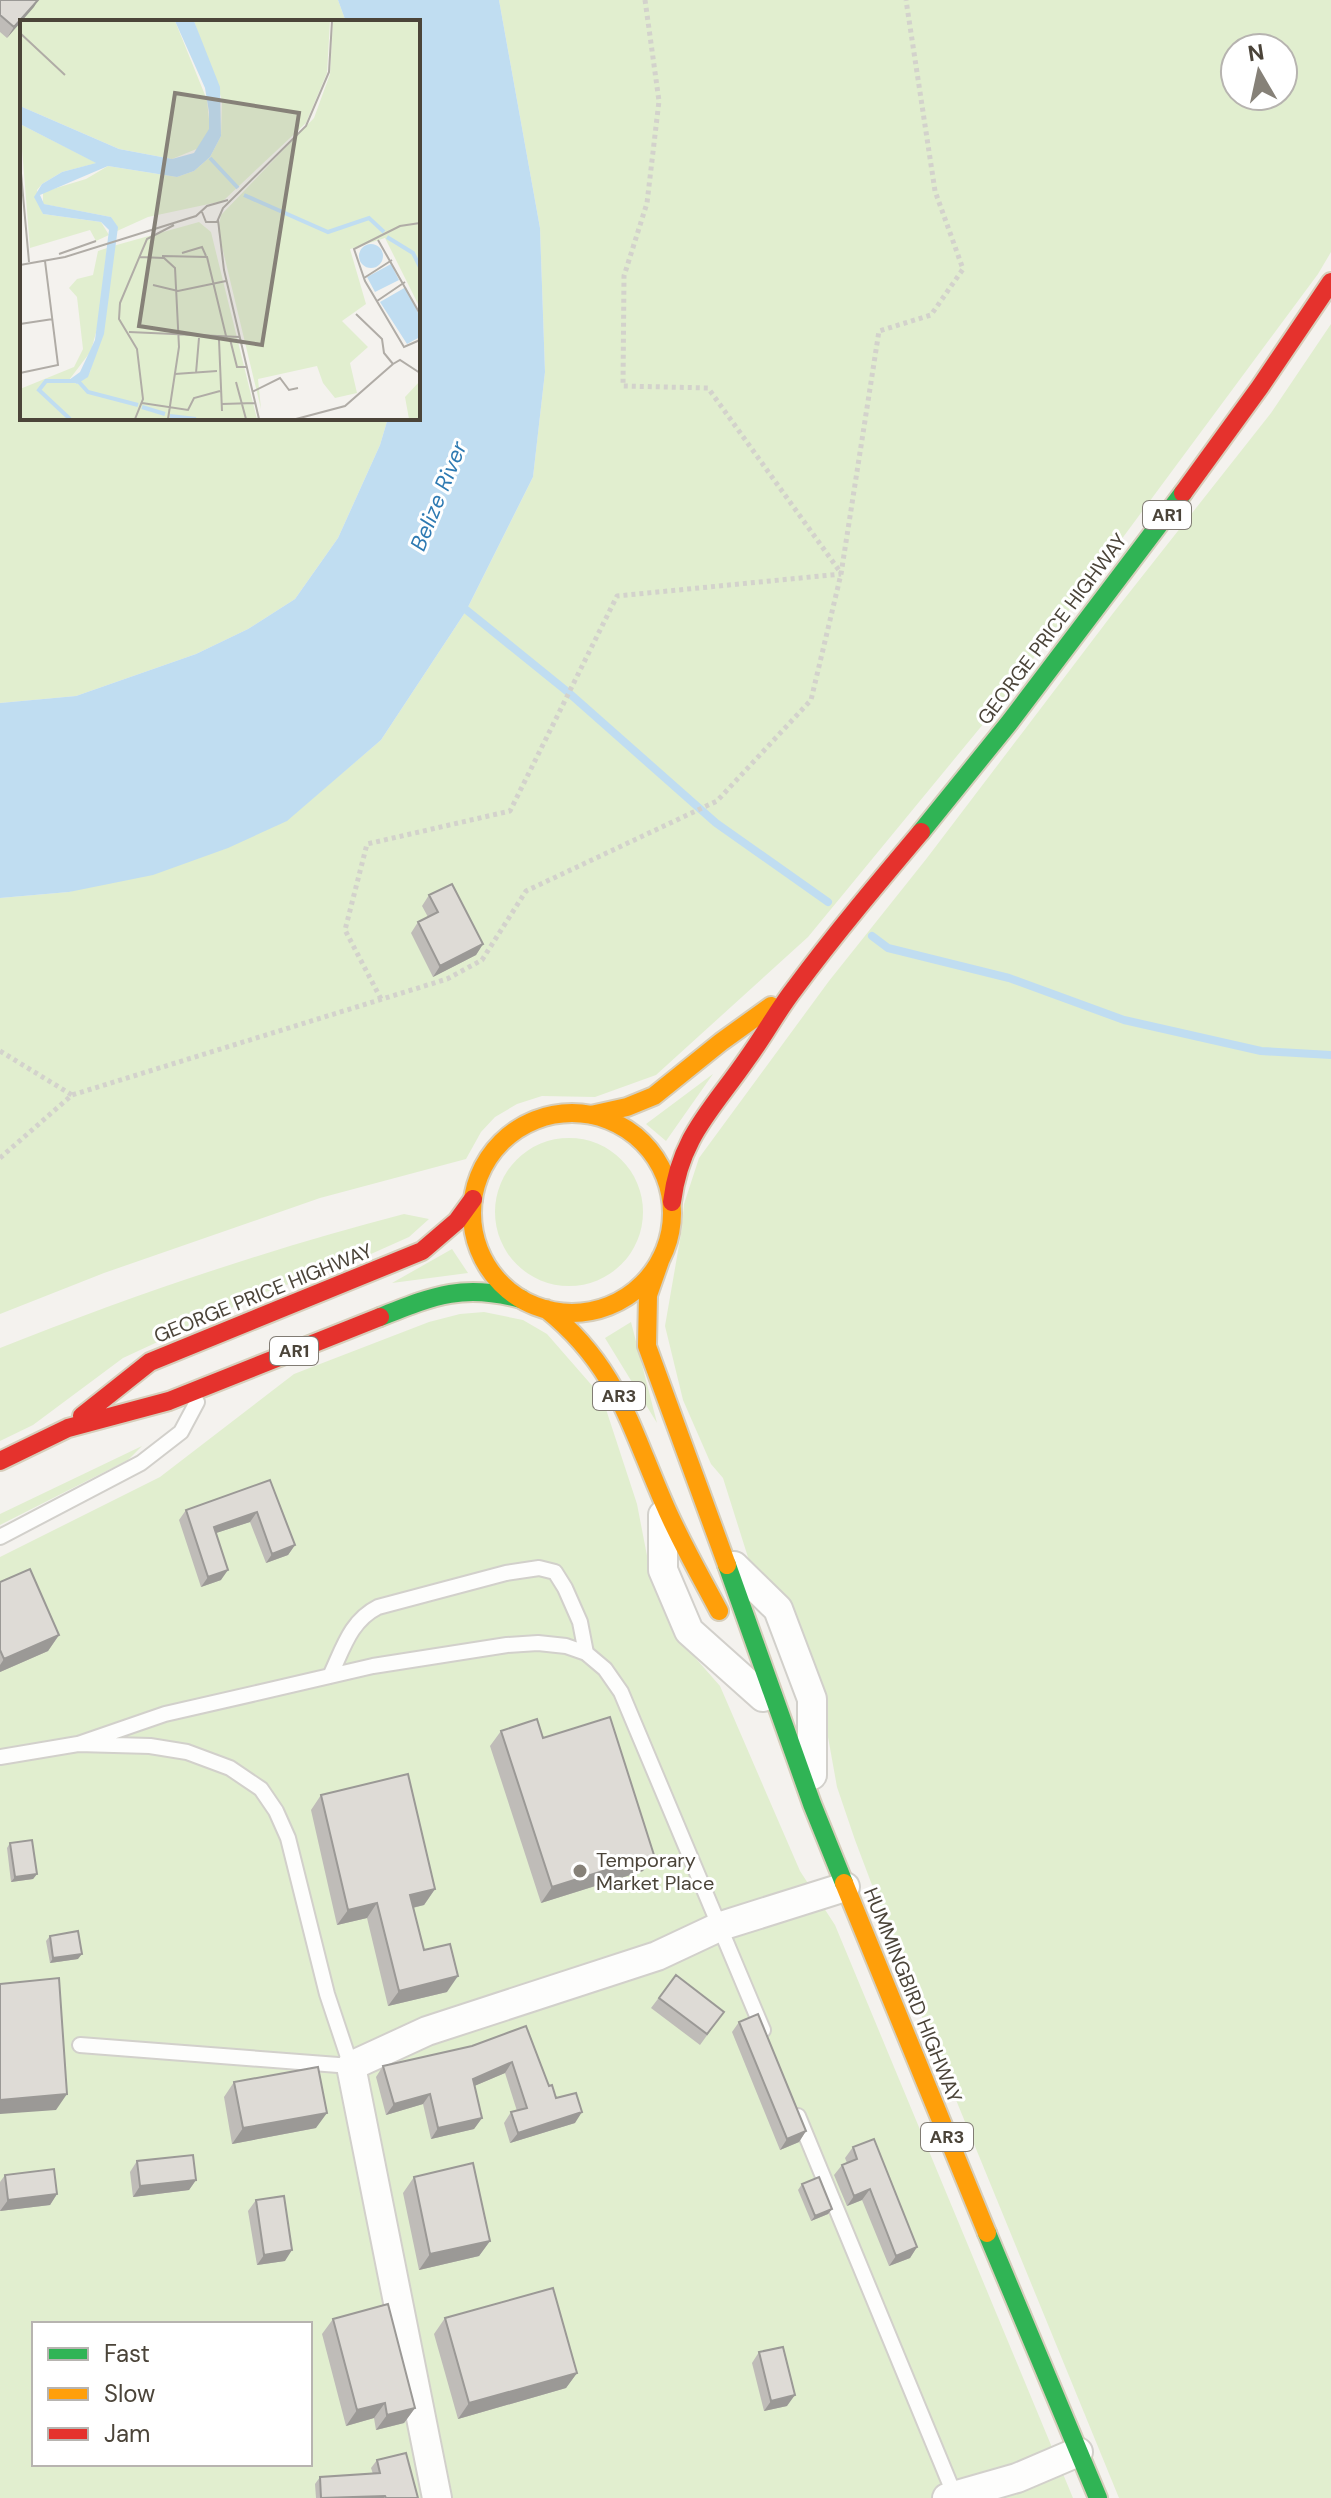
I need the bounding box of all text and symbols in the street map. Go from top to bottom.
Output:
inset map [20,20,420,420]
north arrow [1219,32,1299,112]
text: N [1246,37,1266,68]
water label: Belize River [403,436,474,555]
road number: AR1 [1143,501,1191,529]
street label: GEORGE PRICE HIGHWAY [971,528,1133,730]
street label: GEORGE PRICE HIGHWAY [150,1237,376,1349]
road number: AR1 [270,1337,318,1365]
road number: AR3 [593,1382,645,1410]
place label: Temporary Market Place [596,1847,714,1896]
marker: Temporary Market Place [571,1862,589,1880]
street label: HUMMINGBIRD HIGHWAY [858,1883,968,2107]
road number: AR3 [921,2123,973,2151]
legend [32,2322,312,2466]
text: Fast [104,2338,150,2369]
text: Slow [104,2378,155,2409]
text: Jam [104,2418,150,2449]

